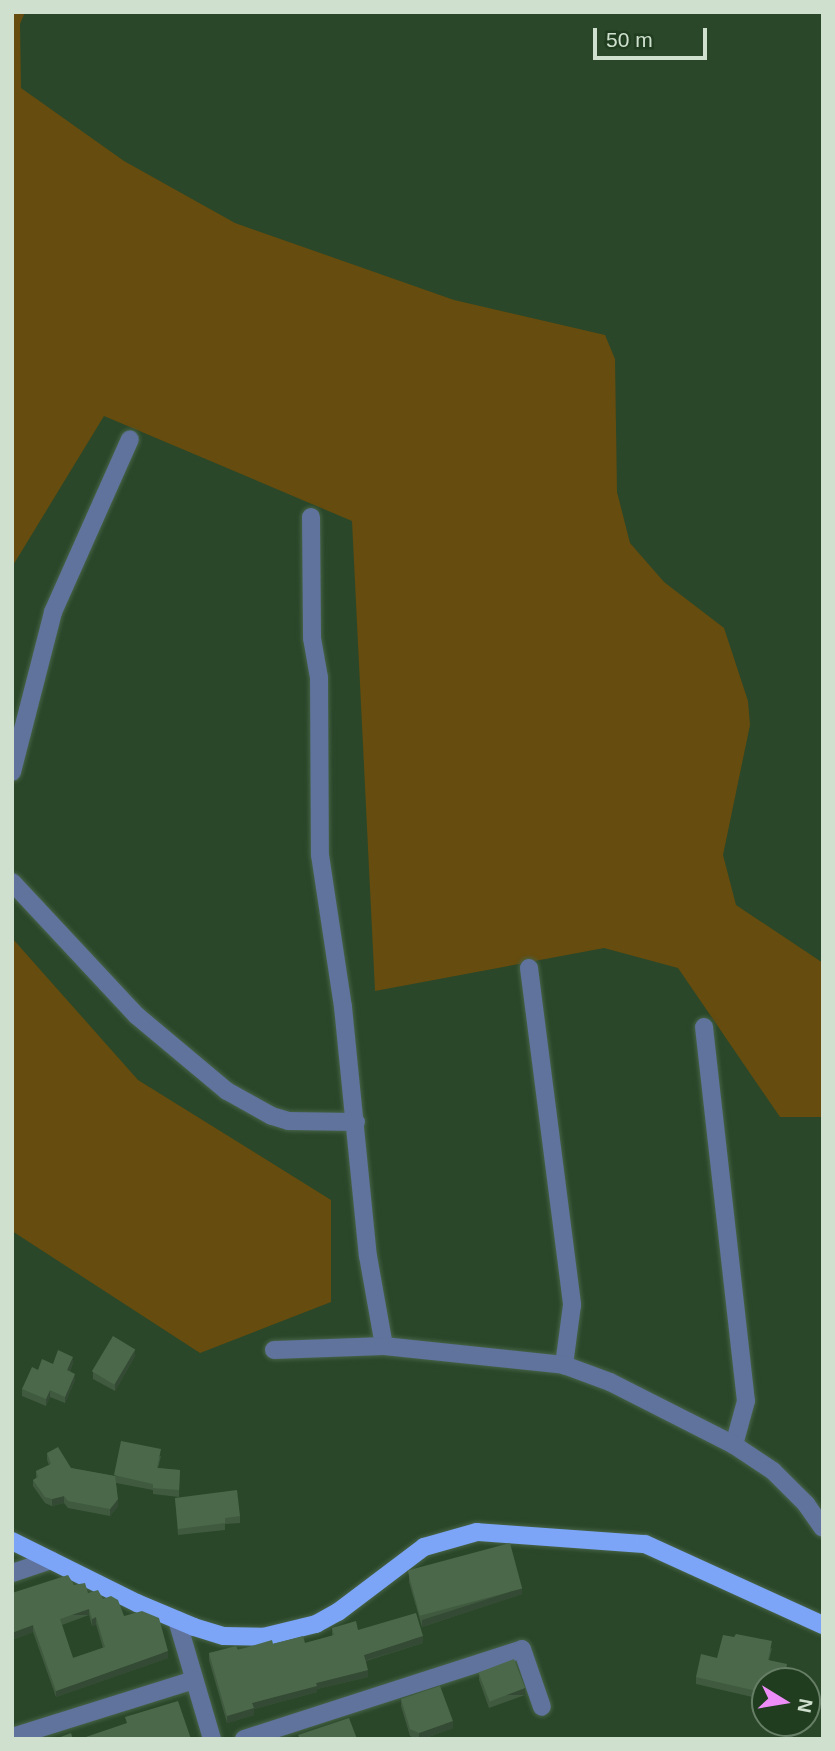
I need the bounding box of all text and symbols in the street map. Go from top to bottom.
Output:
scale bar [597,14,711,58]
text: 50 m [606,28,653,51]
north arrow [751,1667,821,1737]
text: N [794,1697,817,1714]

